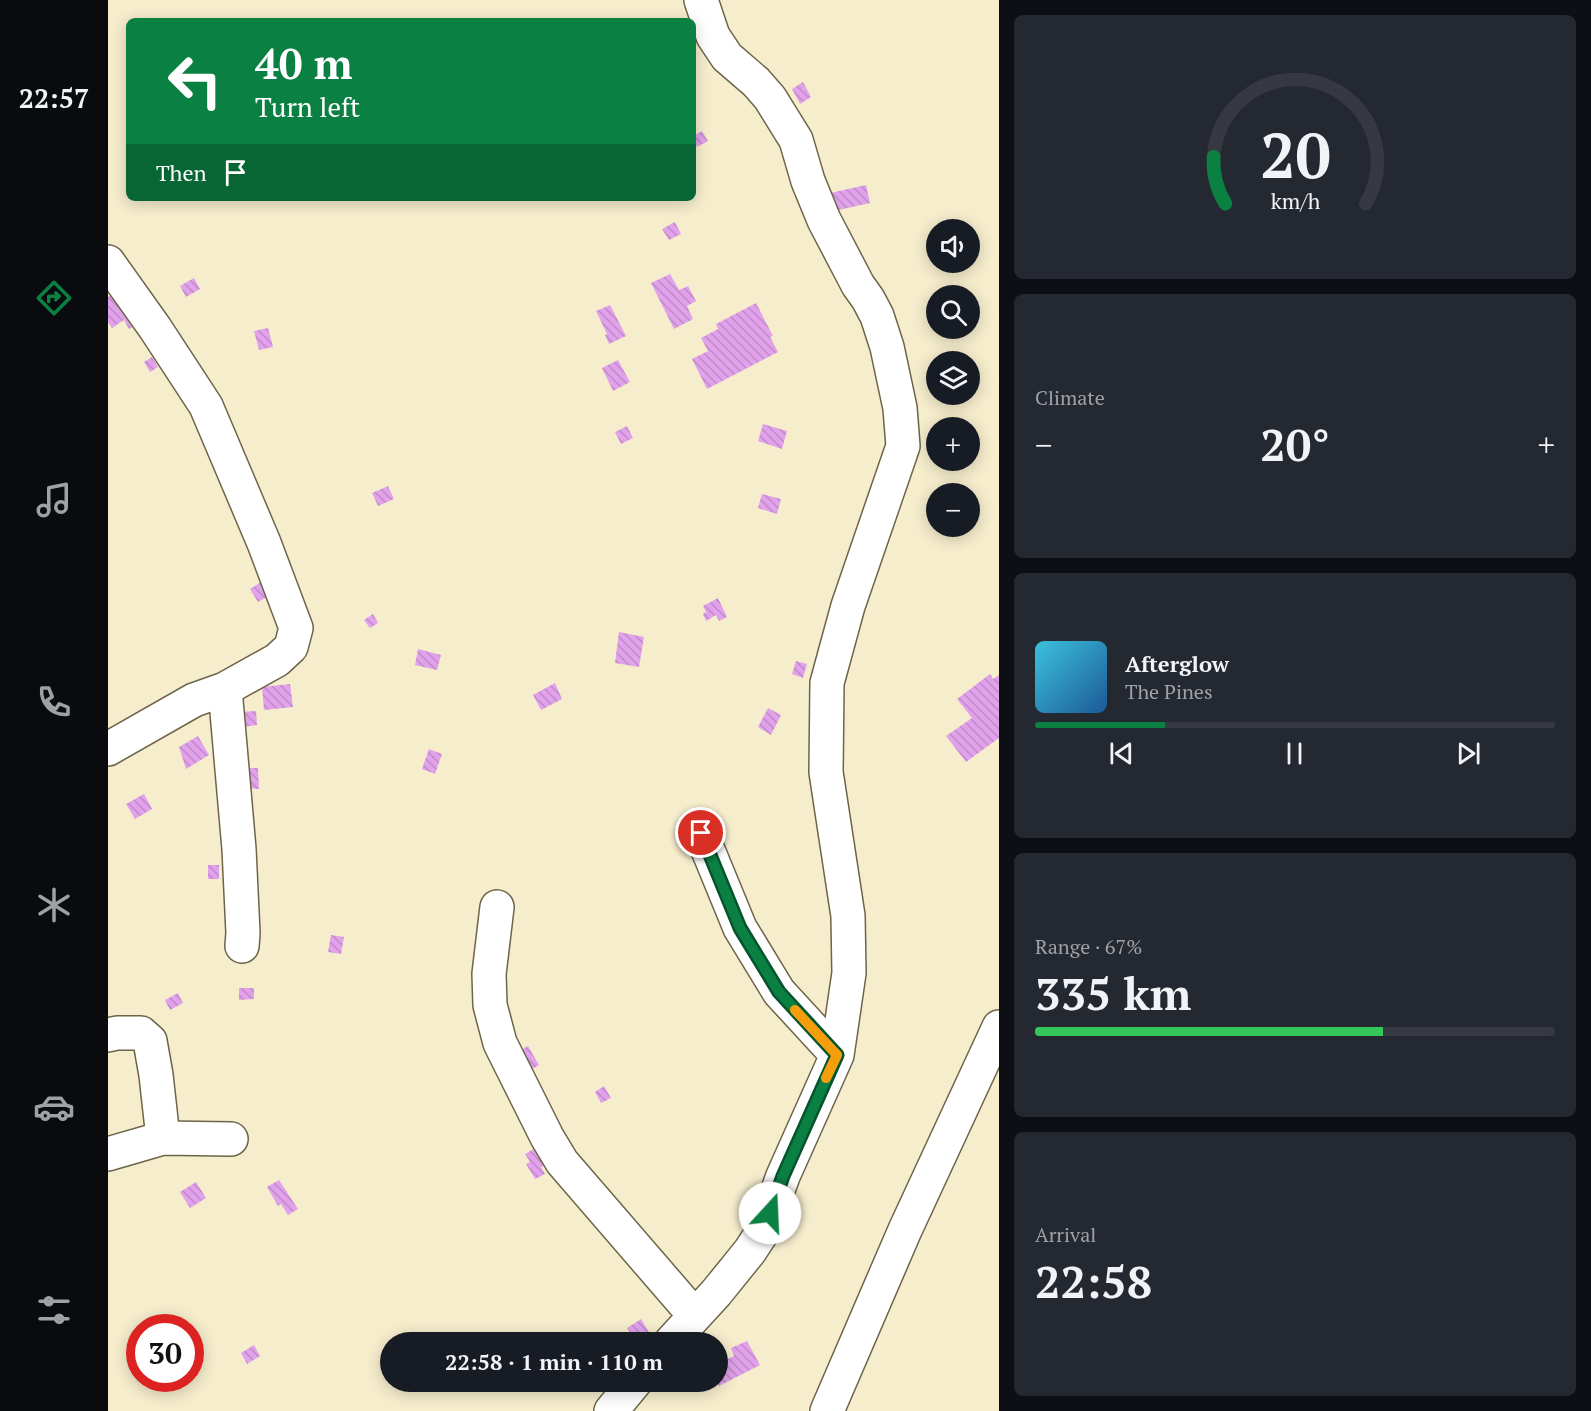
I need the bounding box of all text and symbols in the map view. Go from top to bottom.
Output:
text: 40 m [255,35,353,91]
icon: left [156,42,234,120]
text: 22:57 [19,80,89,116]
text: Turn left [255,89,360,125]
text: 20 [1260,113,1330,196]
icon: arrive [219,156,252,189]
text: Then [156,158,207,187]
text: km/h [1270,187,1320,215]
map controls [926,219,980,537]
button: sound [926,219,980,273]
icon: directions [33,277,75,319]
button: search [926,285,980,339]
button: layers [926,351,980,405]
text: Climate [1035,384,1105,411]
text: 20° [1260,414,1330,474]
button: + [926,417,980,471]
text: − [1035,423,1053,466]
text: + [1537,423,1555,466]
icon: music [33,479,75,521]
button: − [926,483,980,537]
text: Afterglow [1125,649,1229,678]
text: The Pines [1125,678,1213,705]
icon: phone [33,681,75,723]
icon: previous [1105,737,1138,770]
icon: pause [1278,737,1311,770]
icon: next [1452,737,1485,770]
pin [675,807,726,858]
icon: arrive [684,816,717,849]
icon: climate [33,884,75,926]
text: Range · 67% [1035,933,1142,960]
text: 335 km [1035,963,1191,1023]
icon: car [33,1086,75,1128]
position arrow [738,1181,802,1245]
text: Arrival [1035,1221,1096,1248]
text: 22:58 [1035,1251,1152,1311]
icon: filters [33,1289,75,1331]
speed limit sign: 30 [126,1314,204,1392]
text: 22:58 · 1 min · 110 m [445,1347,663,1376]

